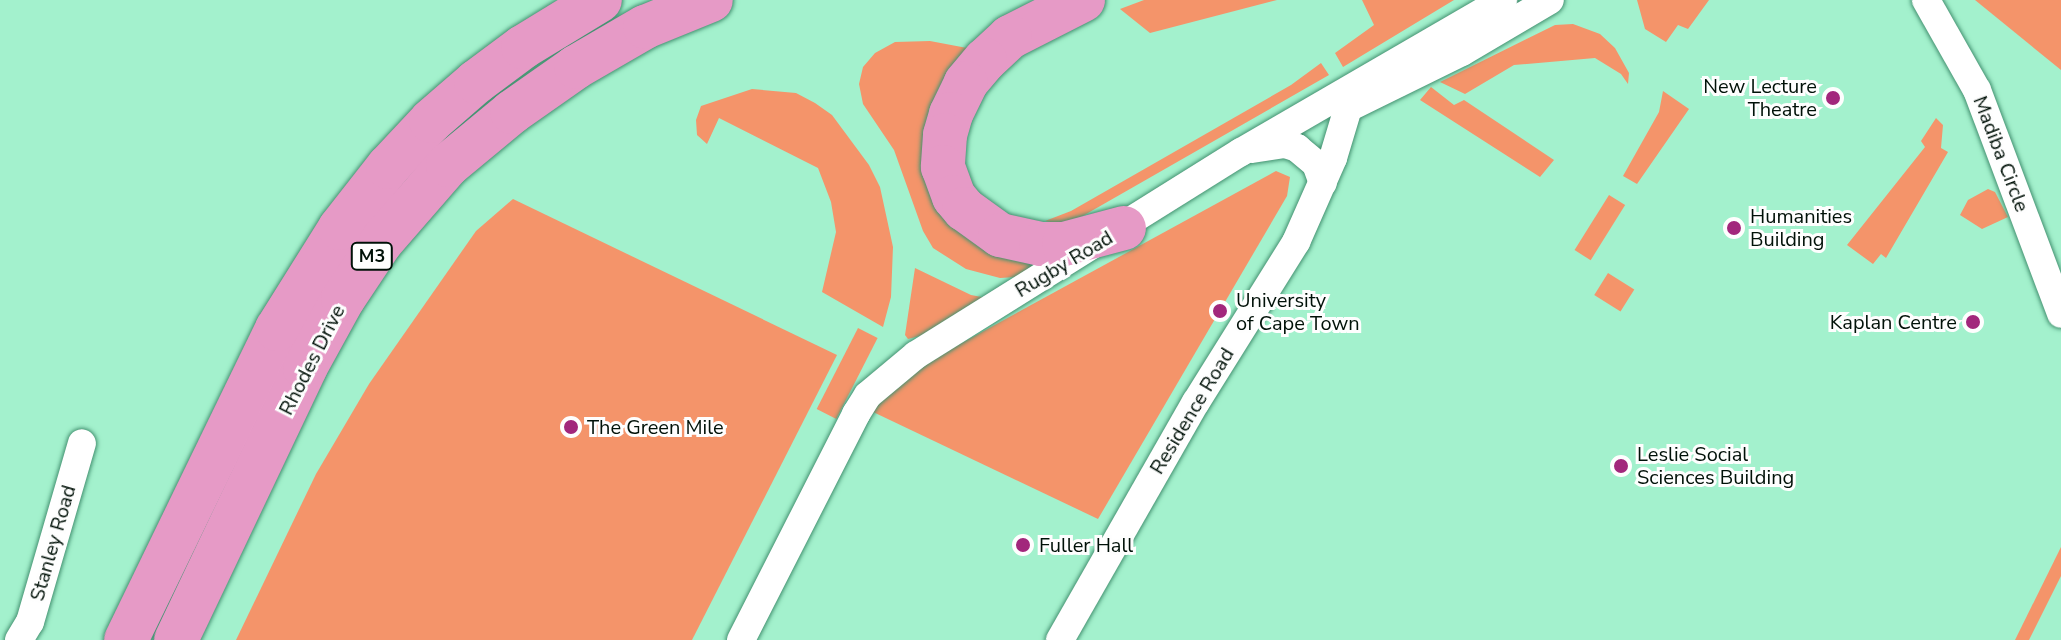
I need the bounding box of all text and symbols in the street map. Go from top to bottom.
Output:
place label: New Lecture Theatre [1703,74,1817,121]
marker: New Lecture Theatre [1824,89,1842,107]
street label: Madiba Circle [1968,93,2034,215]
place label: Humanities Building [1750,204,1852,251]
marker: Humanities Building [1725,219,1743,237]
street label: Rugby Road [1011,225,1117,303]
road number: M3 [350,242,394,270]
place label: University of Cape Town [1236,288,1360,335]
street label: Rhodes Drive [274,301,350,419]
marker: University of Cape Town [1211,302,1229,320]
place label: Kaplan Centre [1830,310,1957,334]
marker: Kaplan Centre [1964,313,1982,331]
street label: Residence Road [1145,343,1239,479]
place label: The Green Mile [587,415,724,439]
marker: The Green Mile [562,418,580,436]
place label: Leslie Social Sciences Building [1637,442,1794,489]
marker: Leslie Social Sciences Building [1612,457,1630,475]
street label: Stanley Road [25,482,81,604]
place label: Fuller Hall [1039,533,1133,557]
marker: Fuller Hall [1014,536,1032,554]

